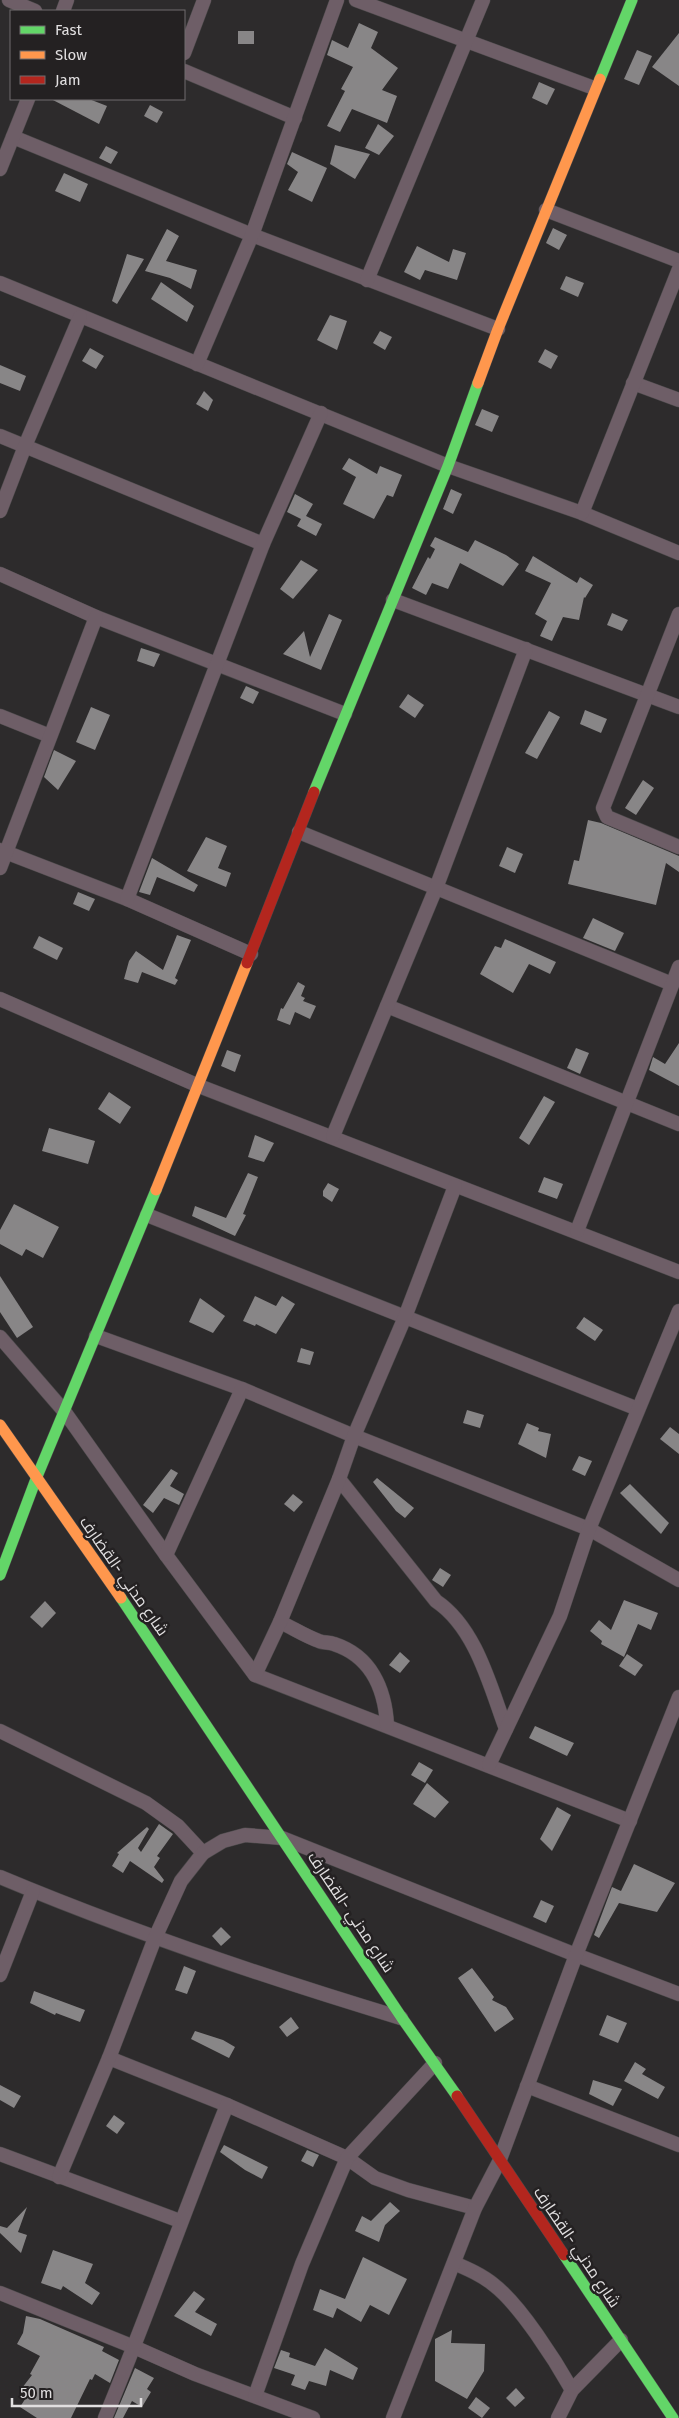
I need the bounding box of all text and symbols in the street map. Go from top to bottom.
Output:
legend [10,10,185,100]
text: Fast [55,21,82,39]
text: Slow [55,46,87,64]
text: Jam [55,71,81,89]
street label: شارع مدني -القضارف [72,1513,172,1642]
street label: شارع مدني -القضارف [300,1848,398,1978]
street label: شارع مدني -القضارف [526,2183,624,2313]
scale bar [12,2376,141,2408]
text: 50 m [20,2384,53,2402]

